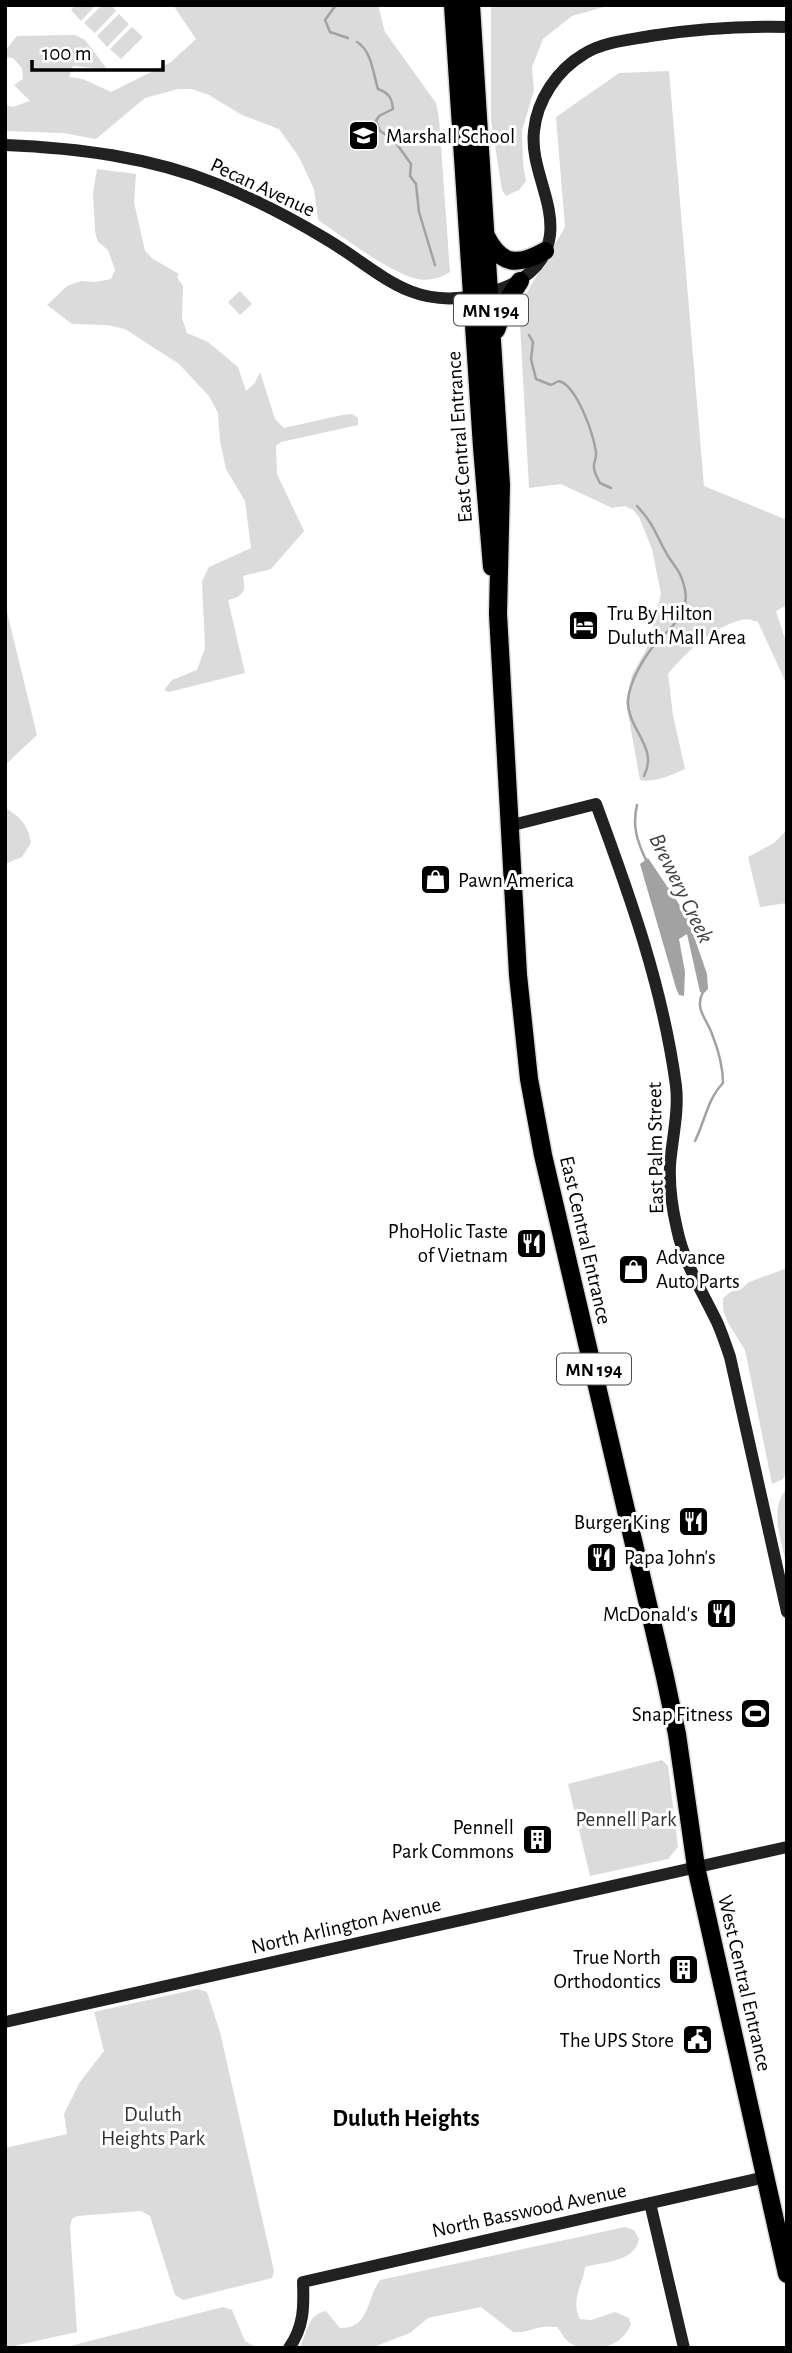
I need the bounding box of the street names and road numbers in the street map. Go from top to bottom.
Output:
street label: Pecan Avenue [207,154,318,221]
road number: MN 194 [454,294,528,326]
street label: East Central Entrance [443,350,476,524]
street label: East Palm Street [644,1081,667,1214]
street label: East Central Entrance [556,1154,615,1326]
road number: MN 194 [557,1354,631,1385]
street label: North Arlington Avenue [249,1893,443,1958]
street label: West Central Entrance [714,1893,775,2073]
street label: North Basswood Avenue [430,2180,628,2241]

